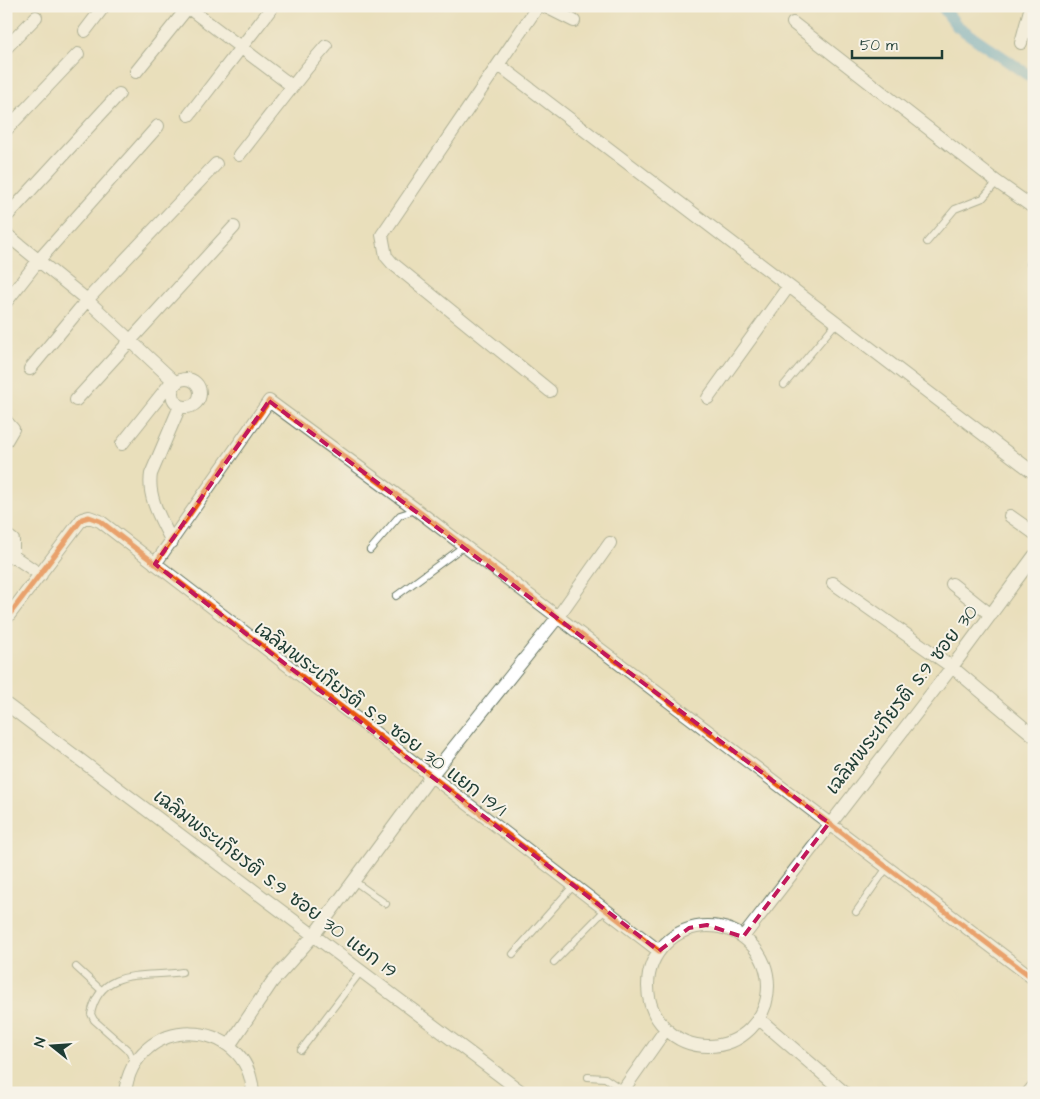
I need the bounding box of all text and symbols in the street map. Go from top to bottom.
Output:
scale bar [852,28,942,60]
text: 50 m [860,35,898,56]
street label: เฉลิมพระเกียรติ ร.9 ซอย 30 [820,599,985,800]
street label: เฉลิมพระเกียรติ ร.9 ซอย 30 แยก 19/1 [248,615,513,824]
street label: เฉลิมพระเกียรติ ร.9 ซอย 30 แยก 19 [148,783,403,985]
north arrow [28,1022,78,1072]
text: N [30,1035,51,1050]

